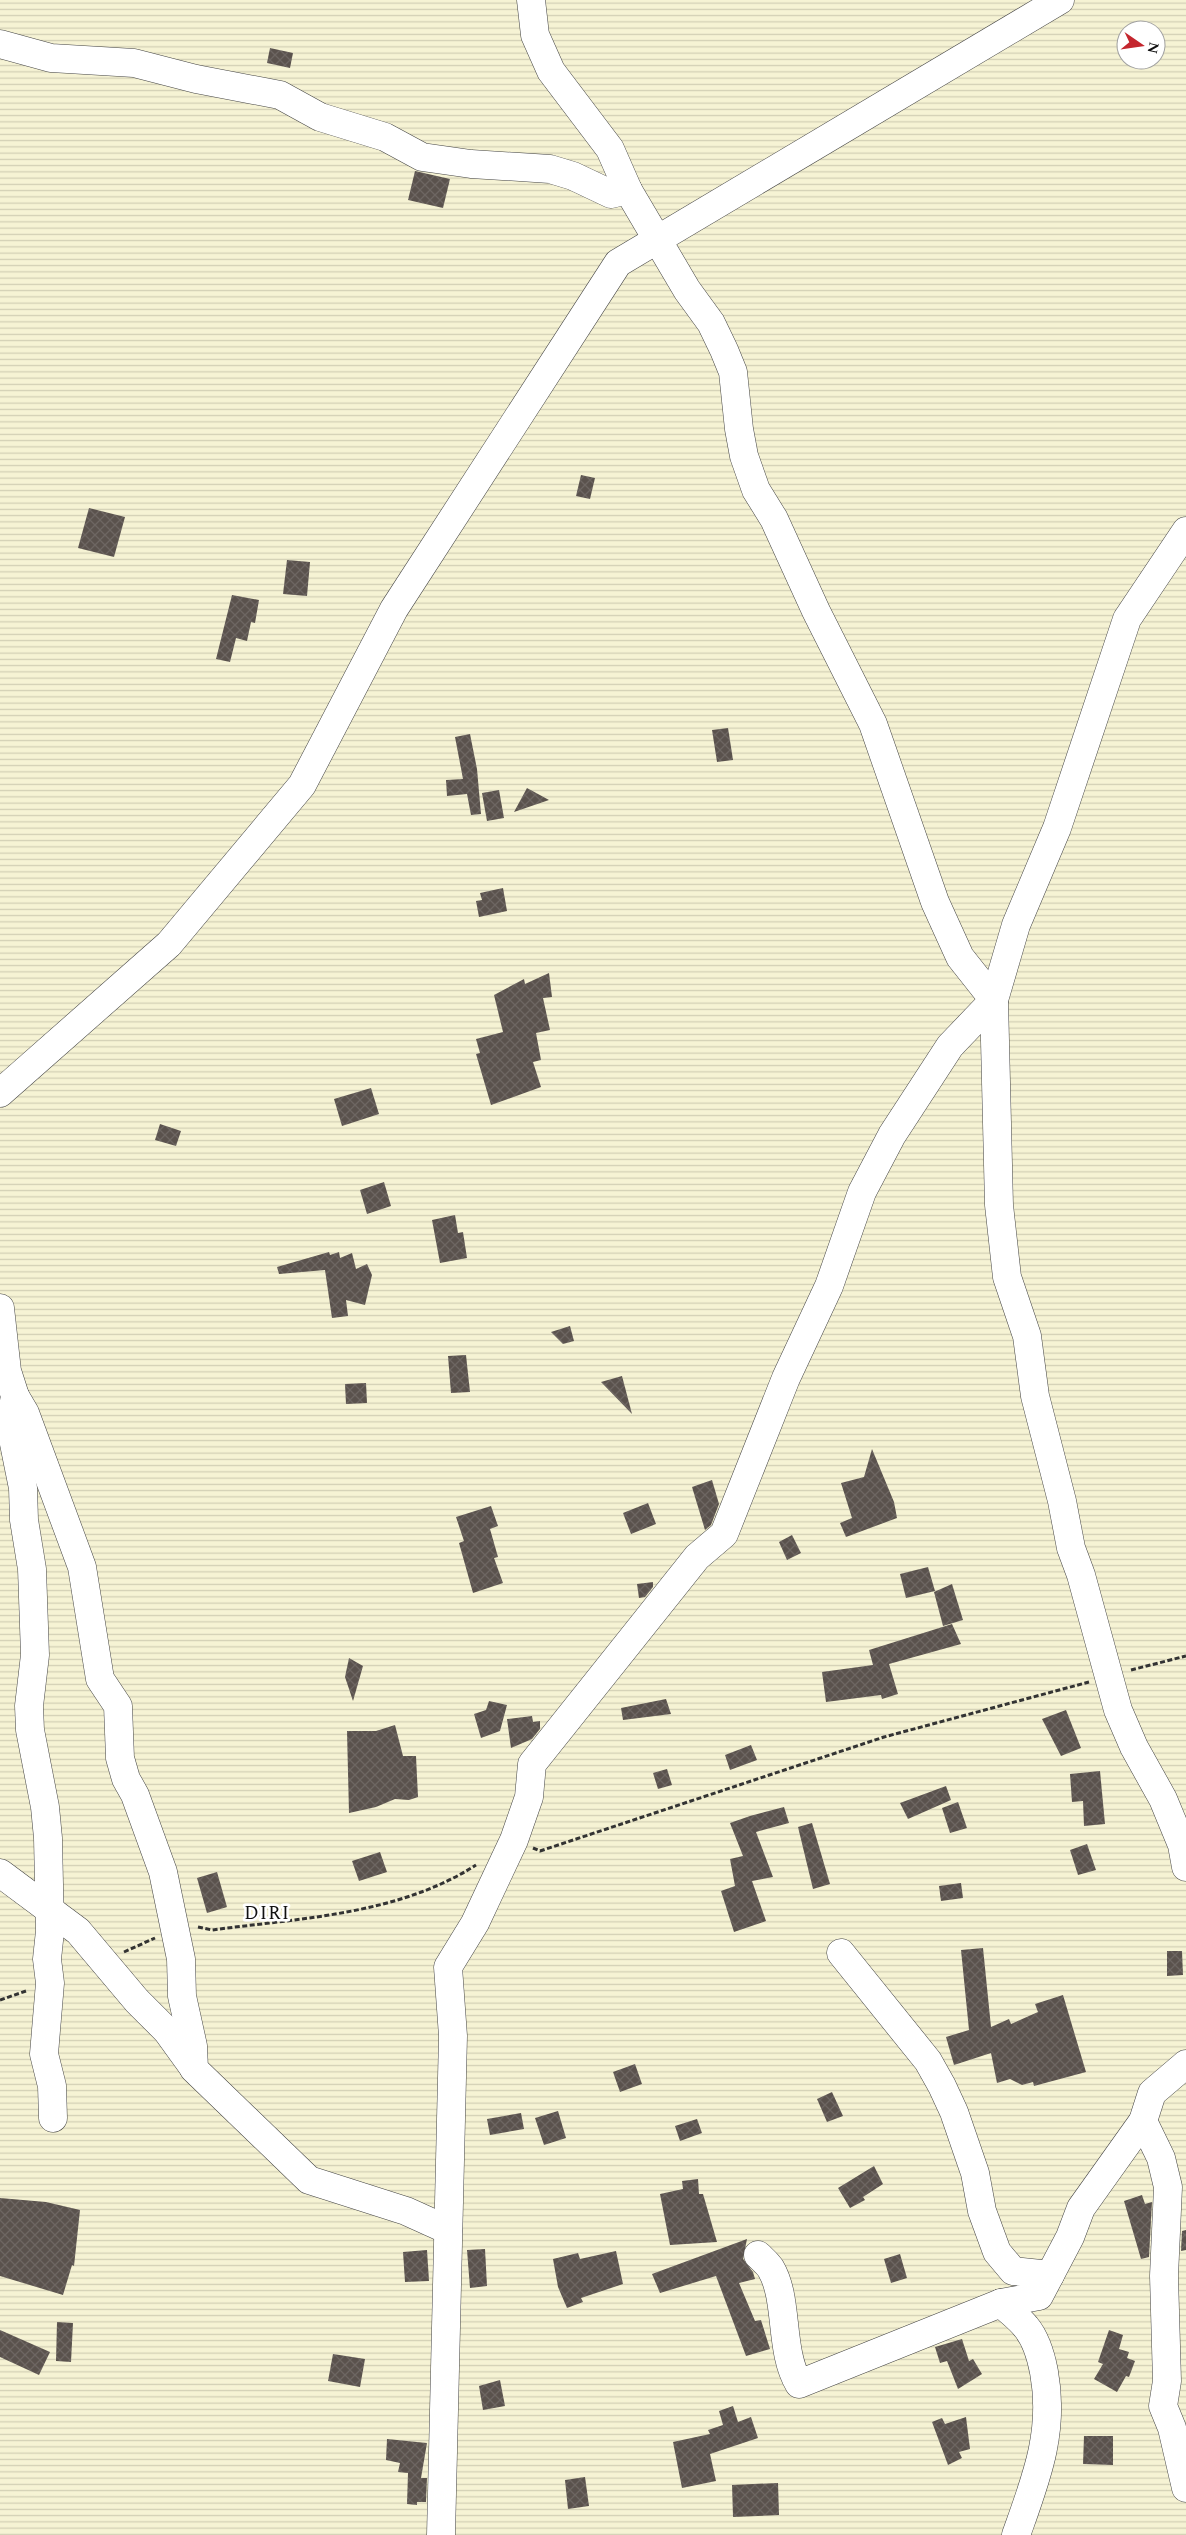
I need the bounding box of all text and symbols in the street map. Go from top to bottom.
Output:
north arrow [1116,20,1166,70]
text: N [1142,40,1165,56]
district label: DIRI [244,1899,290,1928]

